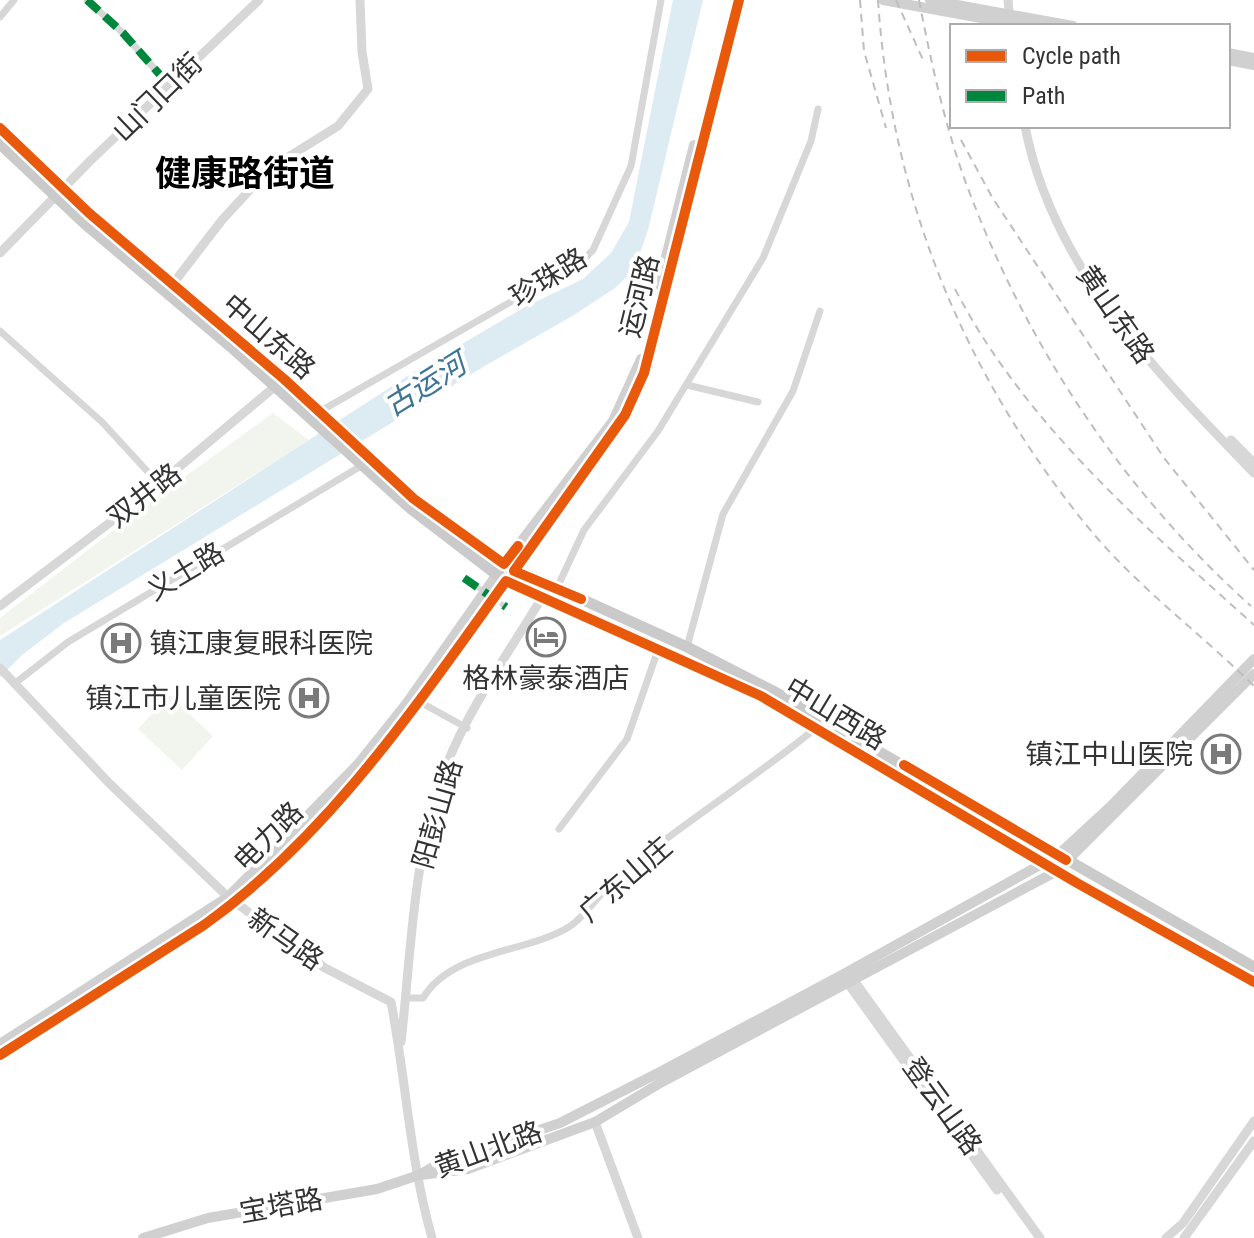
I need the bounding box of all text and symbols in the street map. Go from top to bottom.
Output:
legend [950,24,1230,128]
text: Cycle path [1022,42,1121,70]
street label: 山门口街 [106,47,209,148]
text: Path [1022,82,1065,110]
district label: 健康路街道 [155,153,335,195]
street label: 珍珠路 [504,241,593,314]
street label: 运河路 [613,251,666,341]
street label: 黄山东路 [1070,259,1161,370]
street label: 中山东路 [216,287,322,386]
water label: 古运河 [377,343,476,423]
street label: 双井路 [101,457,188,534]
street label: 义土路 [141,536,230,607]
hotel icon: 格林豪泰酒店 [525,616,567,658]
hospital icon: 镇江康复眼科医院 [100,622,142,664]
place label: 镇江康复眼科医院 [149,627,373,660]
place label: 格林豪泰酒店 [462,662,630,695]
street label: 中山西路 [779,670,892,756]
hospital icon: 镇江市儿童医院 [288,677,330,719]
place label: 镇江市儿童医院 [85,682,281,715]
hospital icon: 镇江中山医院 [1200,733,1242,775]
place label: 镇江中山医院 [1025,738,1193,771]
street label: 阳彭山路 [406,756,469,873]
street label: 电力路 [227,795,310,878]
street label: 广东山庄 [572,830,678,929]
street label: 新马路 [242,902,330,977]
street label: 登云山路 [896,1051,989,1161]
street label: 黄山北路 [430,1115,546,1184]
street label: 宝塔路 [237,1182,325,1229]

